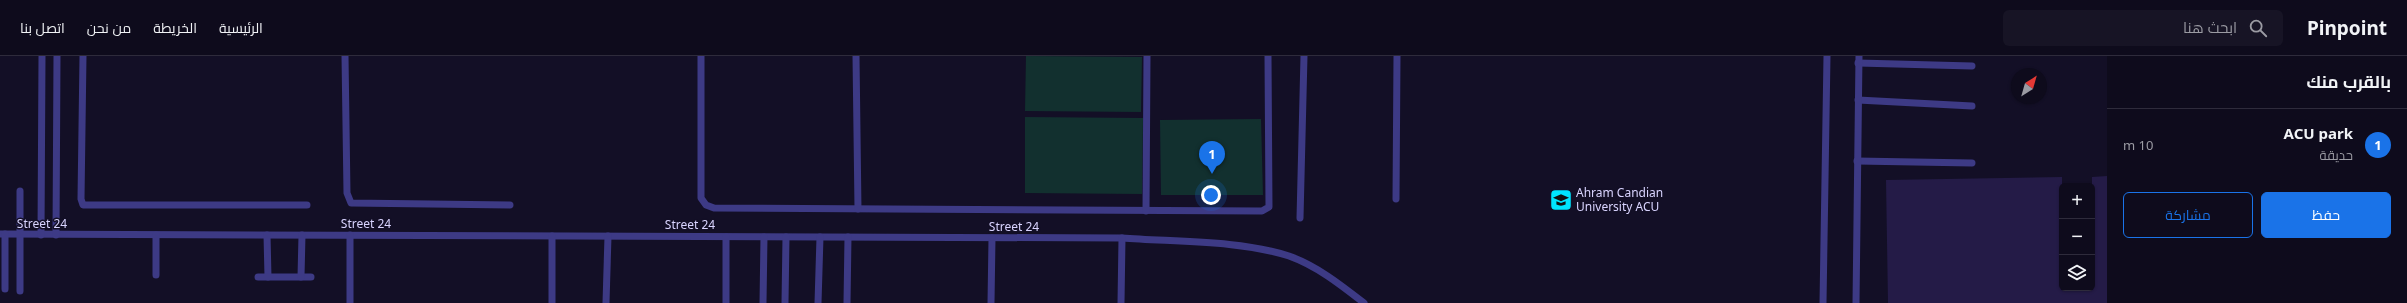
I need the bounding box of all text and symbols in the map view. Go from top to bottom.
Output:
search box [2003,10,2283,46]
text: Pinpoint [2307,15,2387,41]
text: ابحث هنا [2183,17,2237,37]
icon: search [2247,17,2269,39]
text: اتصل بنا [20,18,65,37]
text: من نحن [87,18,131,37]
text: الخريطة [153,18,197,37]
text: الرئيسية [219,18,263,37]
north arrow [2011,68,2047,104]
text: بالقرب منك [2306,70,2391,93]
text: ACU park [2284,123,2353,143]
text: 10 m [2123,136,2153,154]
text: 1 [2374,136,2382,154]
pin: 1 [1199,141,1225,174]
text: حديقة [2320,146,2353,164]
map controls [2059,183,2095,291]
button: + [2059,183,2095,219]
place label: Ahram Candian University ACU [1576,184,1663,215]
your location [1201,185,1221,205]
school or university icon: Ahram Candian University ACU [1548,187,1574,213]
button: مشاركة [2123,192,2253,238]
button: حفظ [2261,192,2391,238]
street label: Street 24 [17,215,67,232]
street label: Street 24 [341,215,391,232]
street label: Street 24 [665,216,715,233]
street label: Street 24 [989,218,1039,235]
button: − [2059,219,2095,255]
button: layers [2059,255,2095,291]

